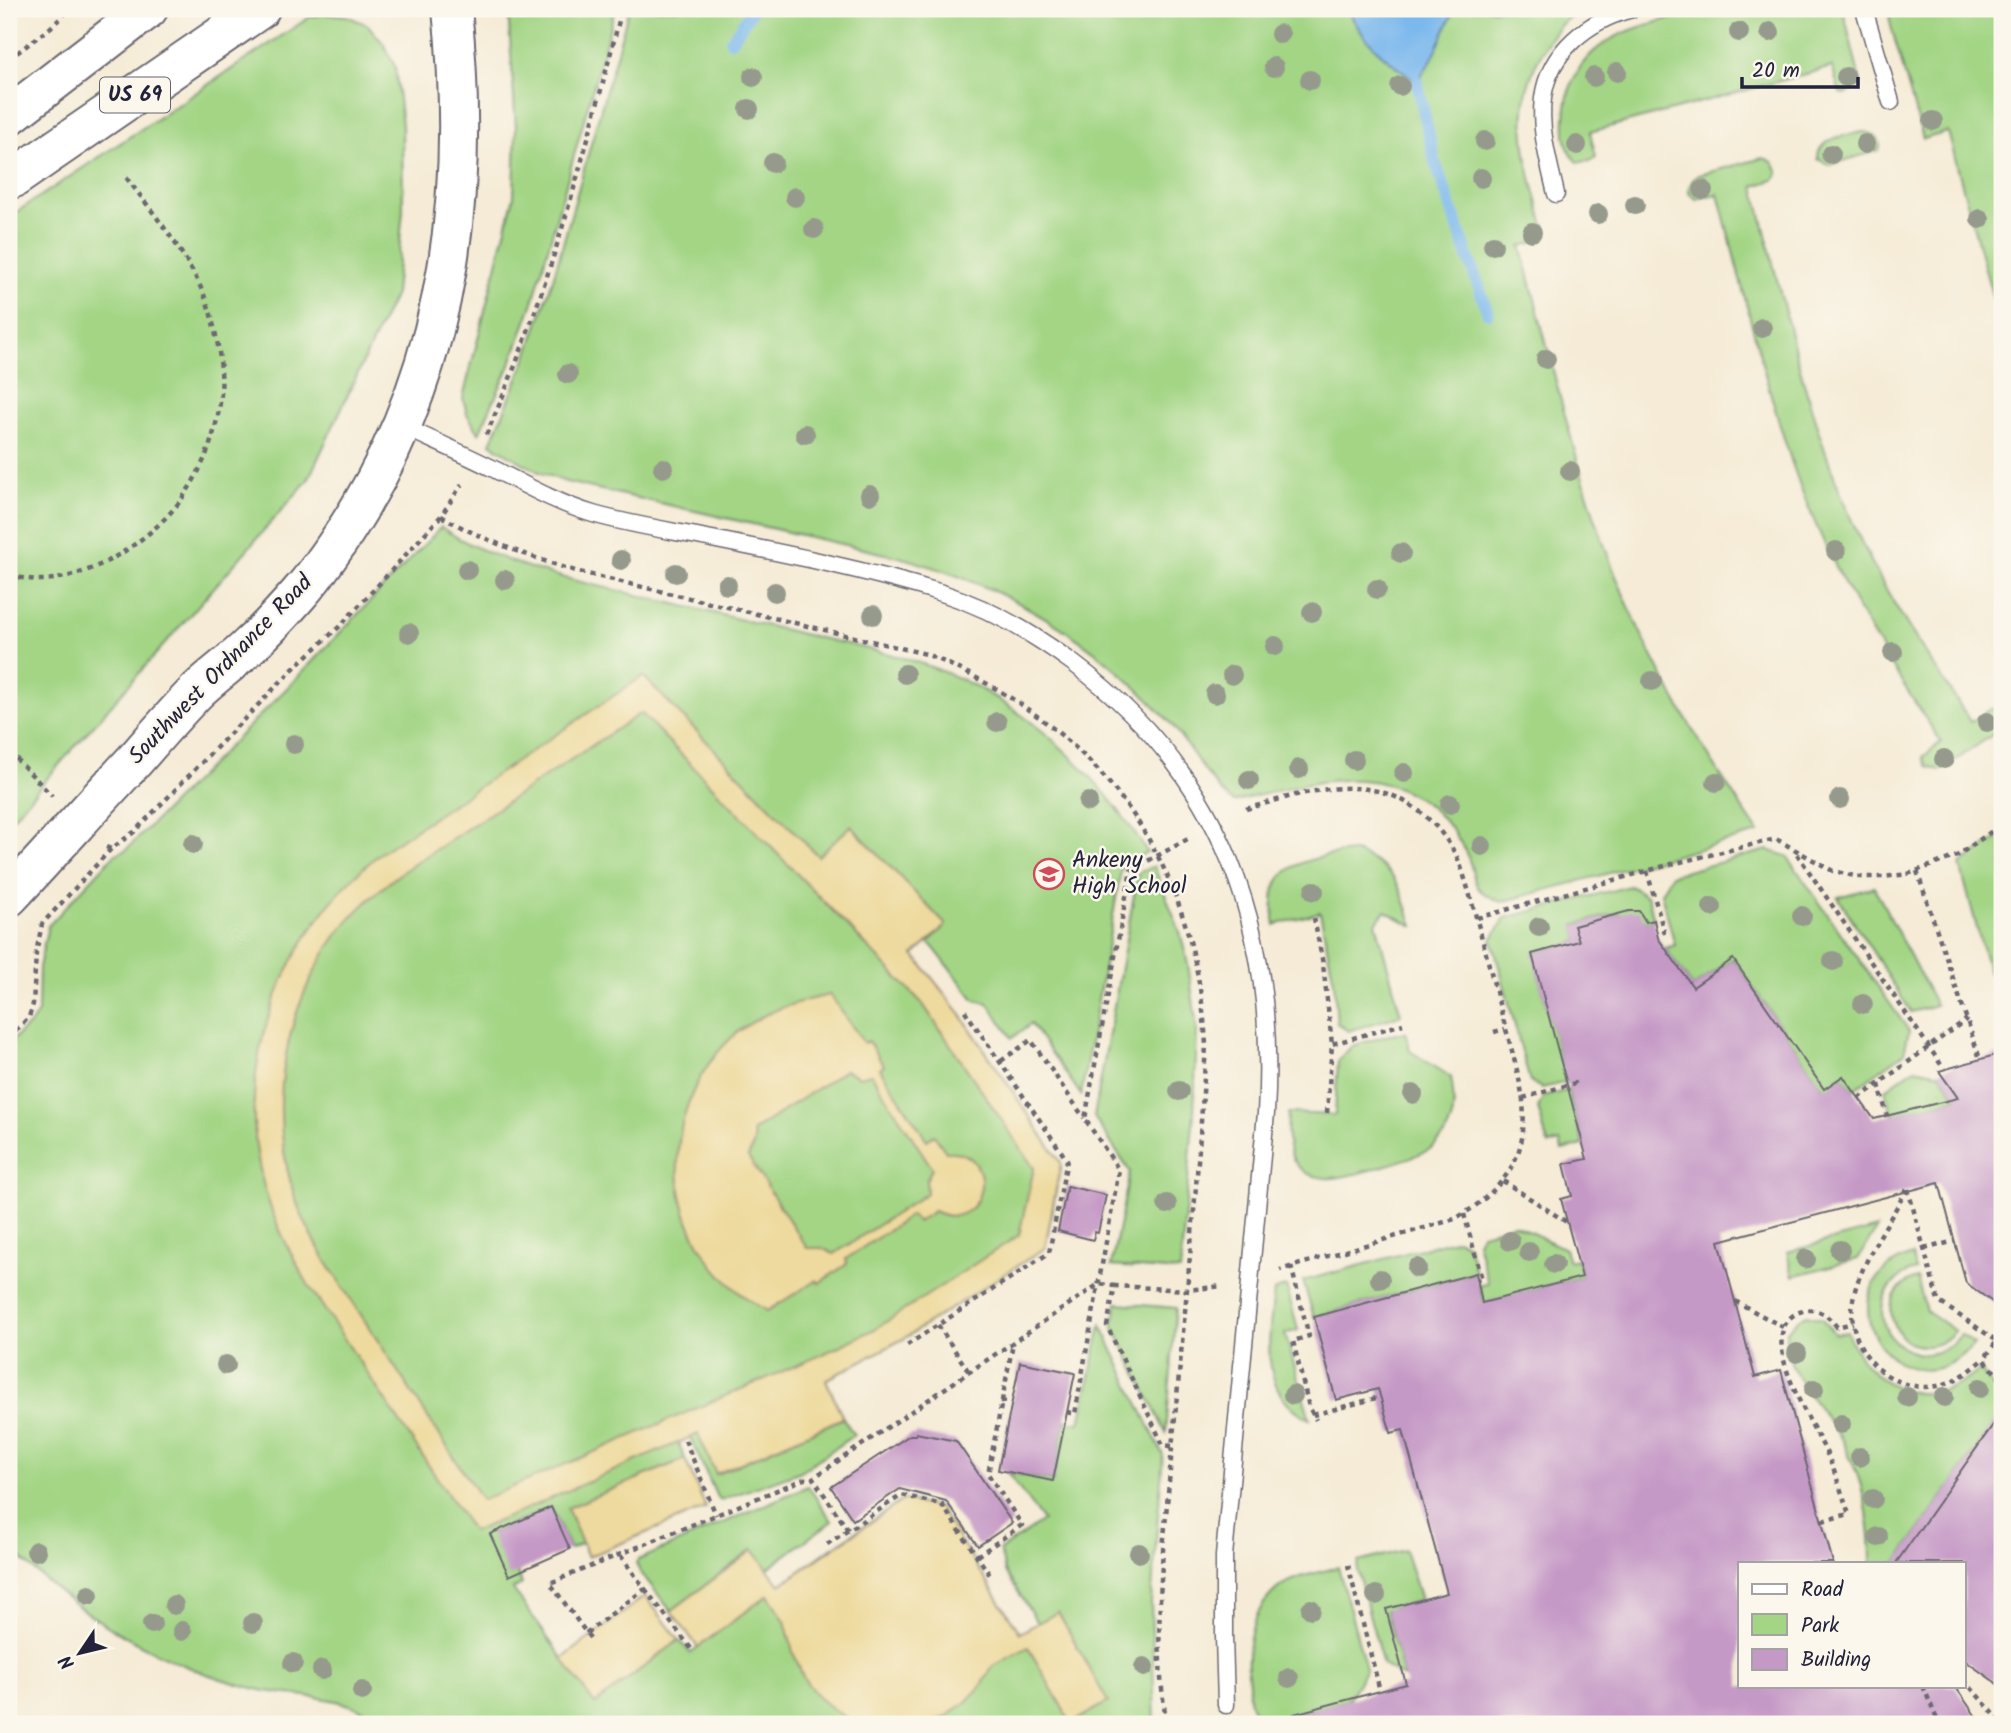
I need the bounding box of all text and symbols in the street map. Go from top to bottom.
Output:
scale bar [1742,46,1857,90]
text: 20 m [1752,55,1800,88]
road number: US 69 [100,78,170,112]
street label: Southwest Ordnance Road [120,566,322,774]
place label: Ankeny High School [1072,843,1187,905]
school or university icon: Ankeny High School [1032,857,1066,891]
legend [1738,1562,1966,1688]
text: Road [1801,1574,1844,1607]
text: Park [1801,1610,1839,1643]
north arrow [46,1618,116,1688]
text: Building [1801,1644,1871,1677]
text: N [52,1648,83,1675]

